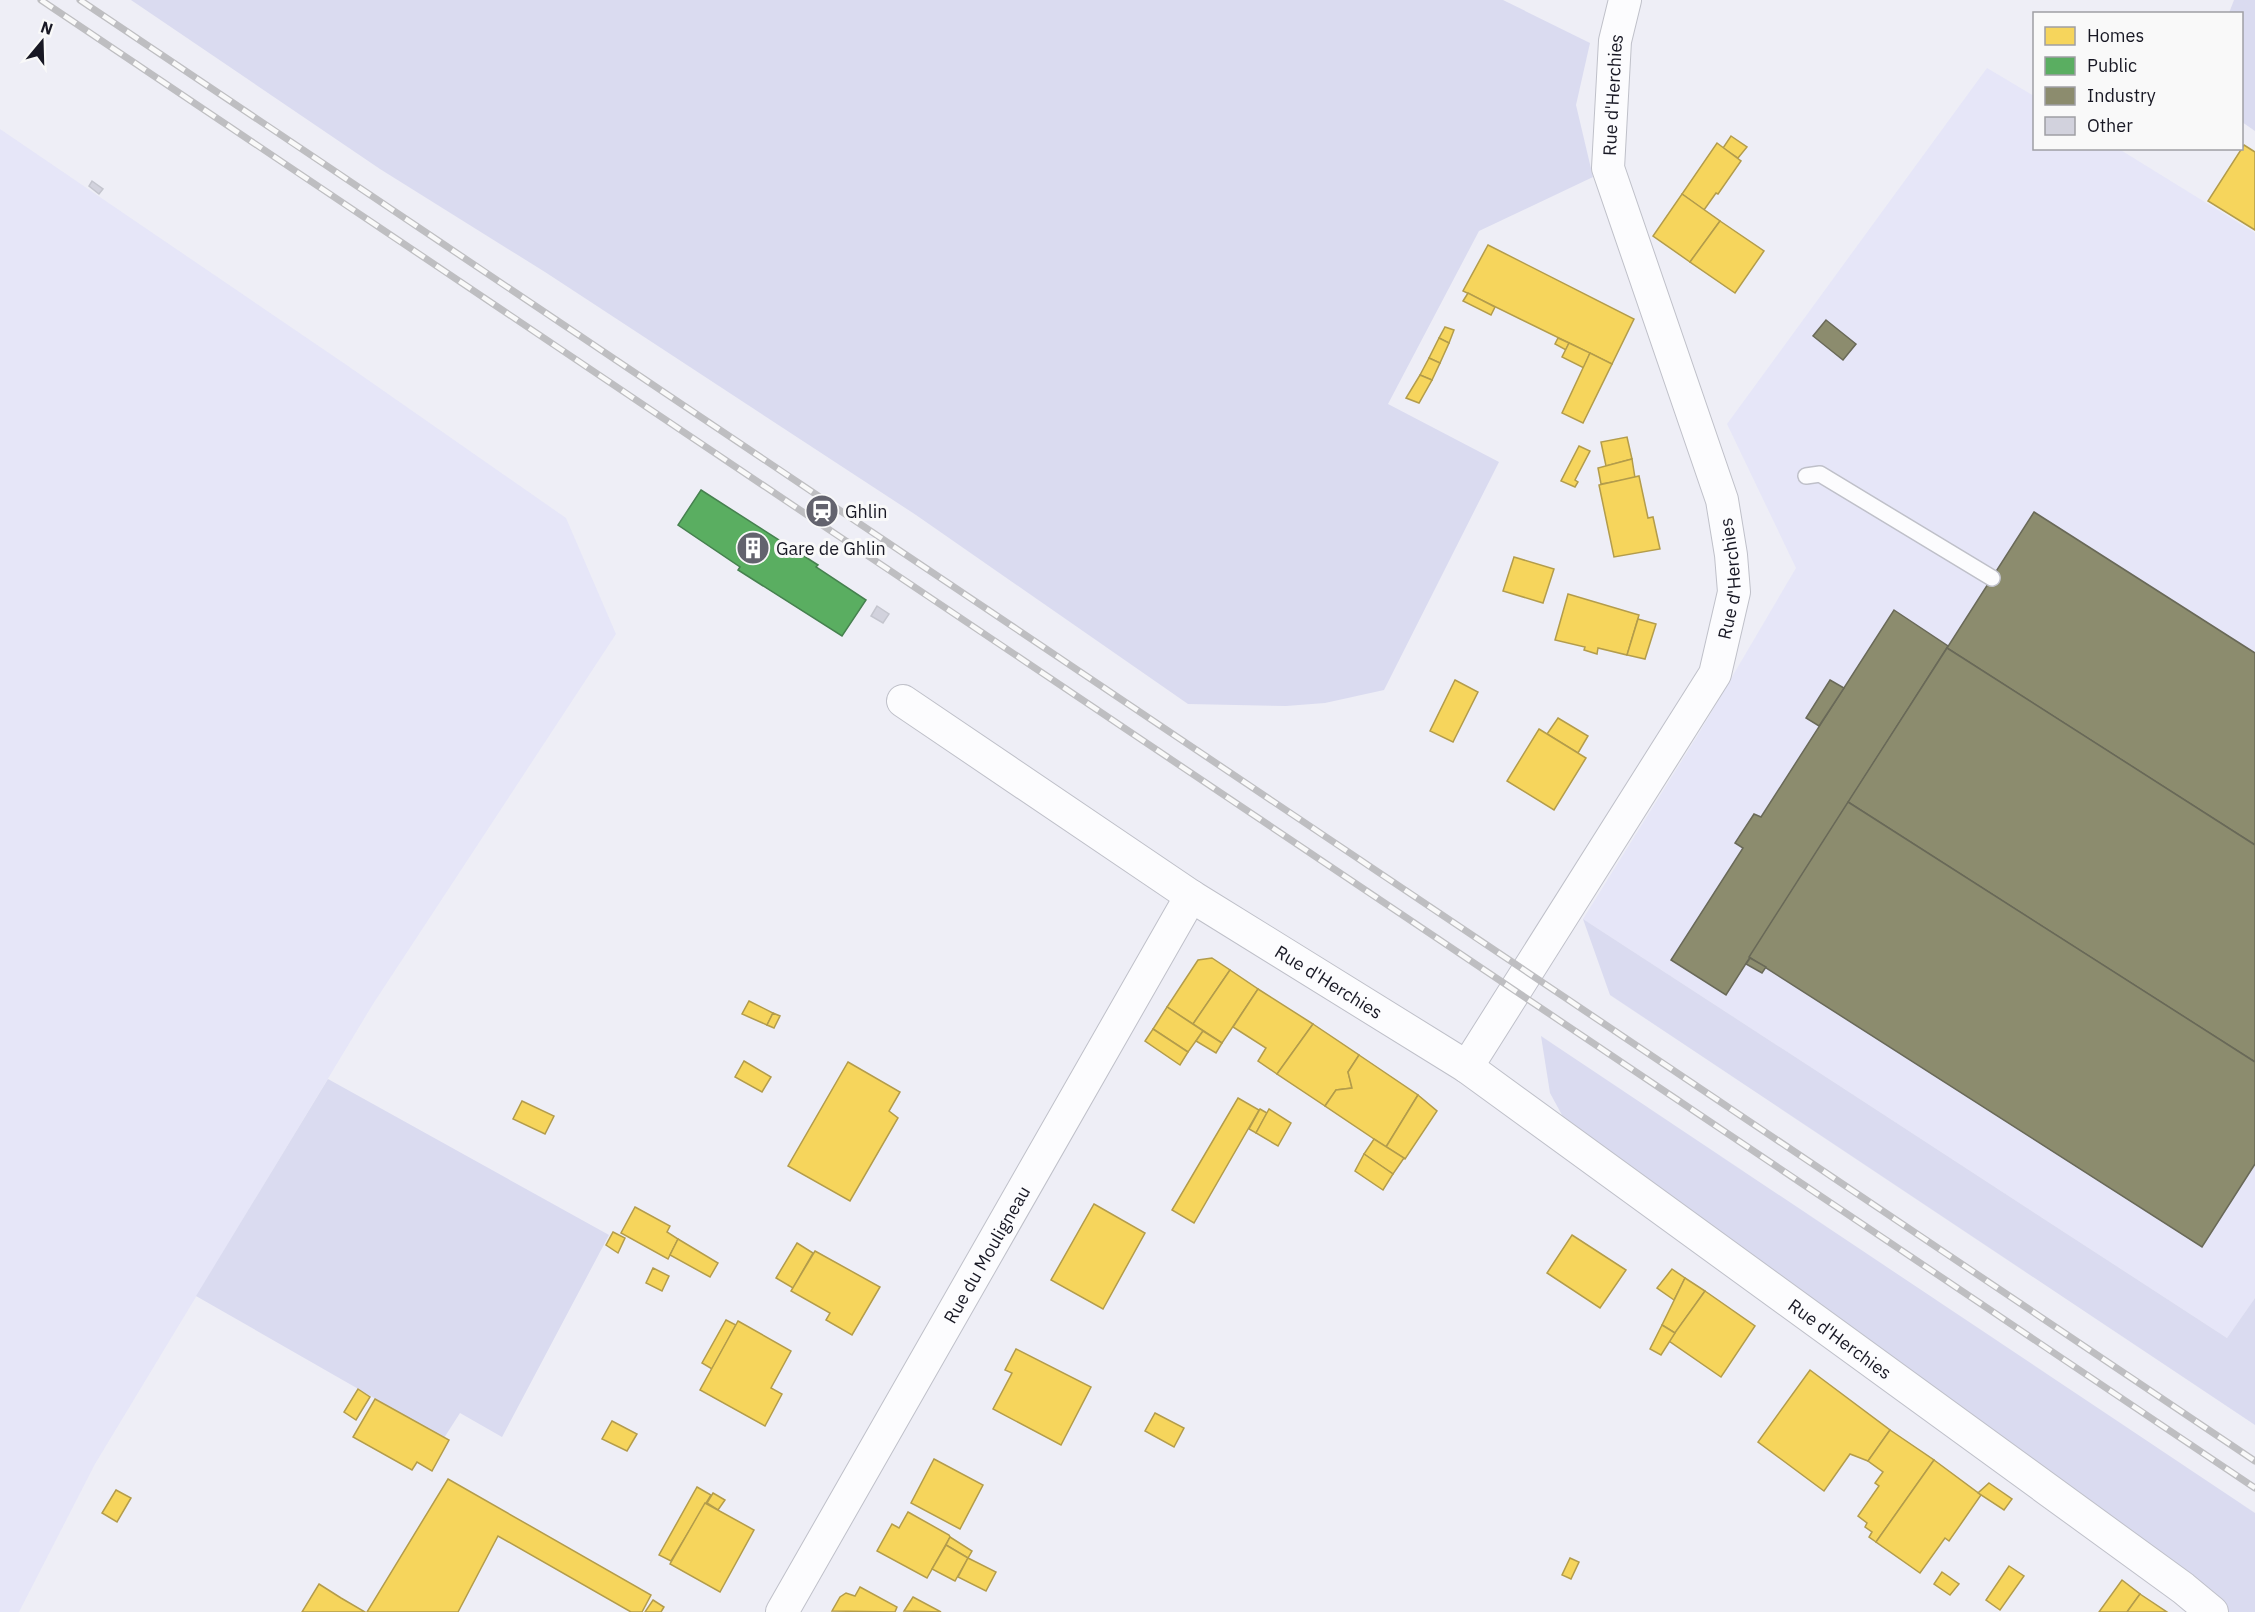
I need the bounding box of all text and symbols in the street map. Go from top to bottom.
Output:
north arrow [12,12,72,72]
legend [2033,12,2243,150]
text: N [38,16,56,39]
text: Homes [2087,24,2144,47]
street label: Rue d'Herchies [1597,31,1628,157]
text: Public [2087,54,2137,77]
text: Industry [2087,84,2156,107]
text: Other [2087,114,2133,137]
station icon: Ghlin [804,493,840,529]
place label: Ghlin [845,500,887,523]
street label: Rue d'Herchies [1712,516,1746,641]
building icon: Gare de Ghlin [735,530,771,566]
place label: Gare de Ghlin [776,537,886,560]
street label: Rue d'Herchies [1271,939,1387,1023]
street label: Rue du Mouligneau [938,1181,1035,1327]
street label: Rue d'Herchies [1784,1293,1896,1384]

